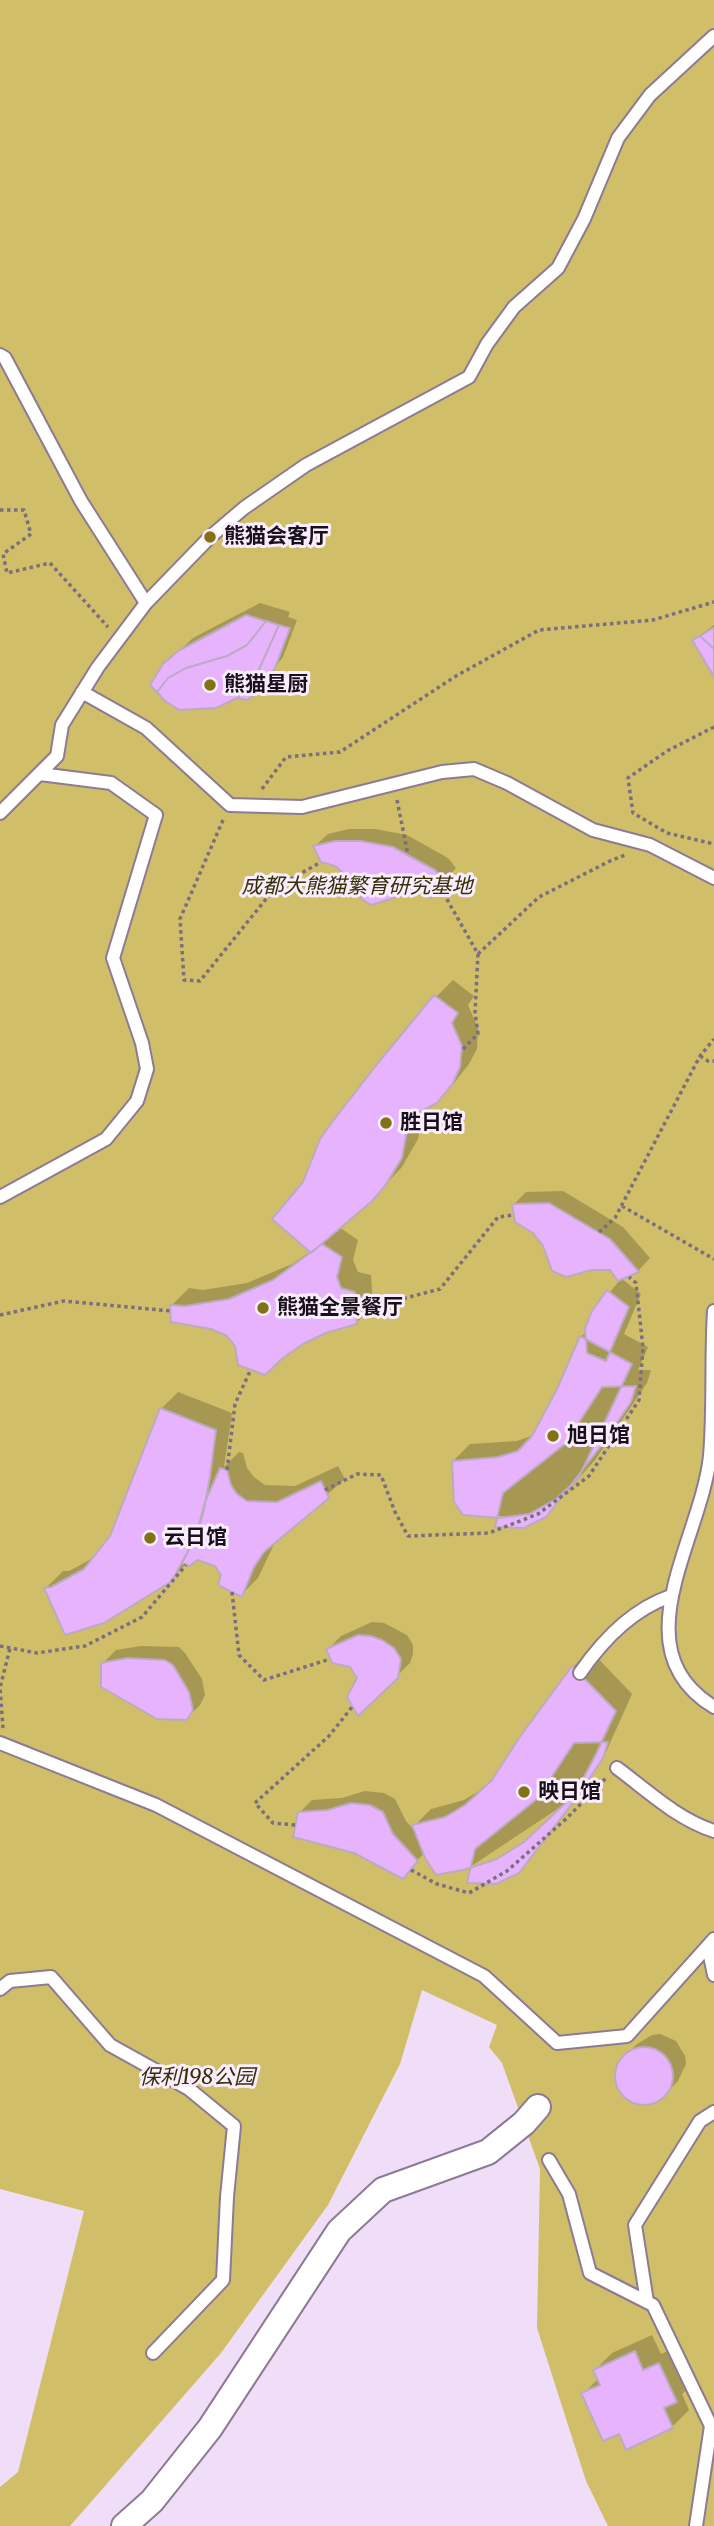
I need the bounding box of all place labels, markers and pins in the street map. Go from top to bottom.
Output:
place label: 熊猫会客厅 [224,524,329,550]
marker: 熊猫会客厅 [202,529,218,545]
place label: 熊猫星厨 [224,672,308,698]
marker: 熊猫星厨 [202,677,218,693]
place label: 胜日馆 [400,1110,463,1136]
marker: 胜日馆 [378,1115,394,1131]
place label: 熊猫全景餐厅 [277,1295,403,1321]
marker: 熊猫全景餐厅 [255,1300,271,1316]
place label: 旭日馆 [567,1423,630,1449]
marker: 旭日馆 [545,1428,561,1444]
place label: 云日馆 [164,1525,227,1551]
marker: 云日馆 [142,1530,158,1546]
place label: 映日馆 [538,1779,601,1805]
marker: 映日馆 [516,1784,532,1800]

